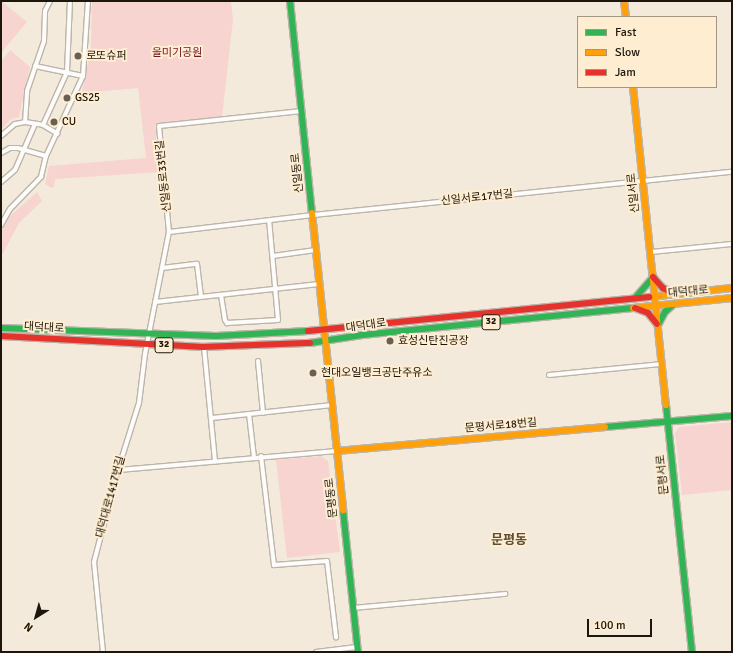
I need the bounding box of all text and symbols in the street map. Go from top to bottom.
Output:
legend [577,16,717,88]
text: Fast [615,25,636,40]
text: Slow [615,45,640,60]
park label: 을미기공원 [152,46,202,60]
place label: 로또슈퍼 [86,49,126,63]
marker: 로또슈퍼 [73,51,83,61]
text: Jam [615,65,636,80]
place label: GS25 [75,91,100,105]
marker: GS25 [62,93,72,103]
place label: CU [62,115,76,129]
marker: CU [49,117,59,127]
street label: 신일동로33번길 [154,139,174,213]
street label: 신일동로 [289,152,307,194]
street label: 신일서로 [625,172,643,214]
street label: 신일서로17번길 [440,188,514,208]
street label: 대덕대로 [667,284,709,300]
road number: 32 [481,314,501,330]
street label: 대덕대로 [345,317,387,335]
street label: 대덕대로 [23,320,65,336]
place label: 효성신탄진공장 [398,334,469,348]
marker: 효성신탄진공장 [385,336,395,346]
road number: 32 [154,337,174,353]
place label: 현대오일뱅크공단주유소 [321,366,432,380]
marker: 현대오일뱅크공단주유소 [308,368,318,378]
street label: 문평서로18번길 [464,416,538,436]
street label: 대덕대로1417번길 [94,454,128,540]
street label: 문평서로 [654,454,672,496]
street label: 문평동로 [323,477,341,519]
district label: 문평동 [491,532,527,548]
north arrow [16,597,56,637]
scale bar [589,611,654,637]
text: 100 m [594,618,626,633]
text: N [22,619,35,634]

